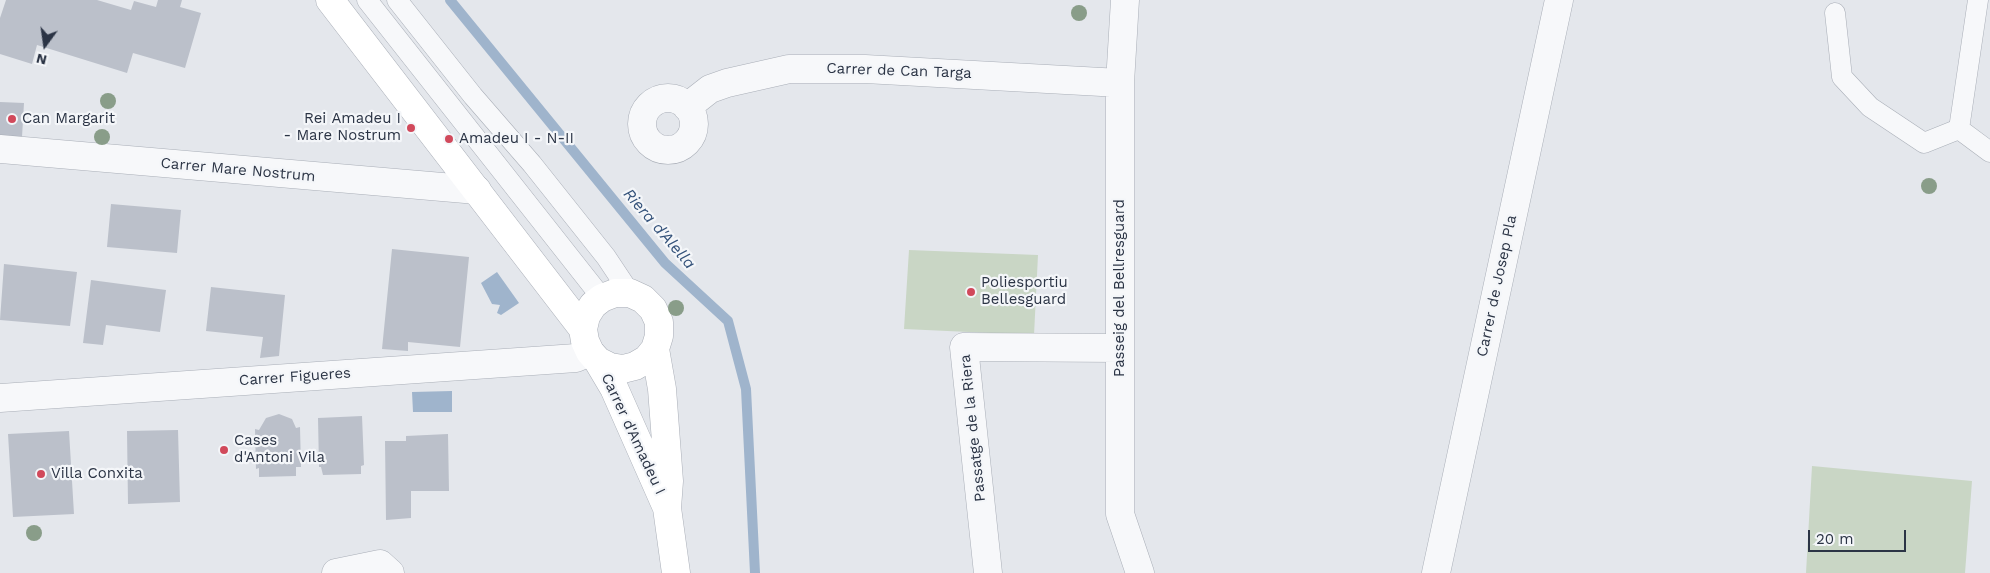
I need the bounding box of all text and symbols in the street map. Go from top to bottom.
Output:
north arrow [20,20,70,70]
text: N [34,51,48,69]
street label: Carrer de Can Targa [826,59,972,83]
place label: Can Margarit [22,110,115,128]
place label: Rei Amadeu I - Mare Nostrum [284,110,401,145]
marker: Can Margarit [6,113,18,125]
marker: Rei Amadeu I - Mare Nostrum [405,122,417,134]
place label: Amadeu I - N-II [459,130,574,148]
marker: Amadeu I - N-II [443,133,455,145]
street label: Carrer Mare Nostrum [160,154,316,186]
water label: Riera d'Alella [619,185,699,273]
street label: Passeig del Bellresguard [1111,199,1129,377]
street label: Carrer de Josep Pla [1473,213,1521,359]
place label: Poliesportiu Bellesguard [981,274,1068,309]
marker: Poliesportiu Bellesguard [965,286,977,298]
street label: Passatge de la Riera [956,353,990,503]
street label: Carrer Figueres [238,364,352,390]
street label: Carrer d'Amadeu I [597,371,669,497]
place label: Cases d'Antoni Vila [234,432,325,467]
marker: Cases d'Antoni Vila [218,444,230,456]
place label: Villa Conxita [51,465,143,483]
marker: Villa Conxita [35,468,47,480]
scale bar [1810,520,1908,552]
text: 20 m [1816,530,1854,548]

